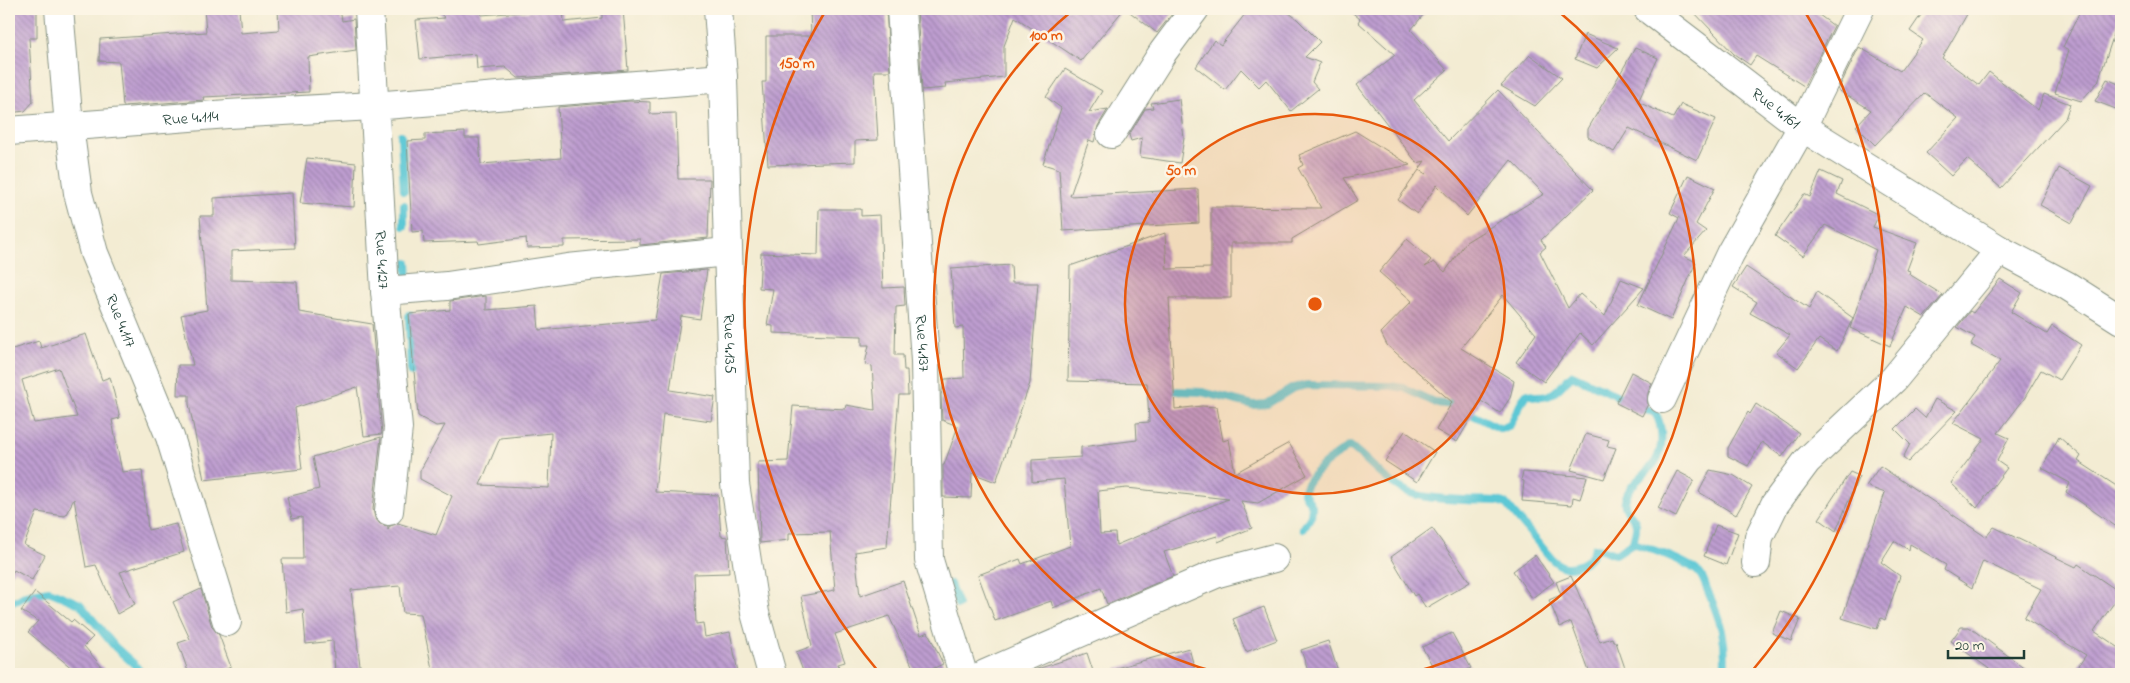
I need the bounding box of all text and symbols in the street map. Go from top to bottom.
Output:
text: 100 m [1029,25,1063,47]
text: 150 m [779,53,815,75]
street label: Rue 4.161 [1746,82,1805,136]
street label: Rue 4.114 [162,105,220,133]
text: 50 m [1166,160,1197,182]
street label: Rue 4.127 [368,230,395,290]
street label: Rue 4.117 [98,291,142,352]
centre of rings [1306,295,1324,313]
street label: Rue 4.135 [716,313,742,374]
street label: Rue 4.137 [908,314,935,373]
scale bar [1948,628,2024,660]
text: 20 m [1955,635,1985,657]

